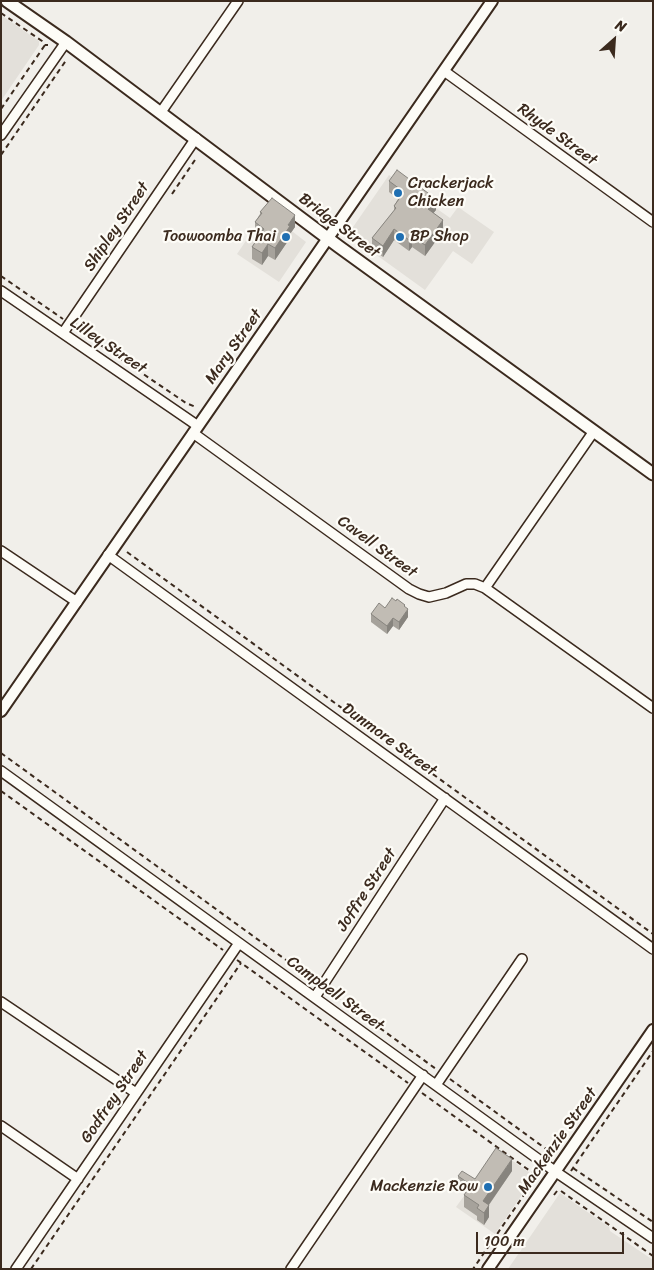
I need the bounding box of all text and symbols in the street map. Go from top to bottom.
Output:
text: N [611,13,631,39]
north arrow [589,15,639,65]
street label: Rhyde Street [513,100,601,170]
place label: Crackerjack Chicken [408,174,494,212]
street label: Shipley Street [80,179,154,275]
marker: Crackerjack Chicken [392,187,404,199]
street label: Bridge Street [295,189,383,263]
place label: Toowoomba Thai [162,227,276,247]
place label: BP Shop [410,227,469,247]
marker: Toowoomba Thai [280,231,292,243]
marker: BP Shop [394,231,406,243]
street label: Mary Street [201,306,267,388]
street label: Lilley Street [66,313,150,379]
street label: Cavell Street [334,512,420,582]
street label: Dunmore Street [338,699,440,781]
street label: Joffre Street [333,845,401,935]
street label: Campbell Street [283,952,387,1036]
street label: Godfrey Street [77,1047,153,1147]
street label: Mackenzie Street [514,1084,602,1198]
place label: Mackenzie Row [370,1177,478,1197]
marker: Mackenzie Row [482,1181,494,1193]
scale bar [479,1222,626,1254]
text: 100 m [484,1228,525,1254]

